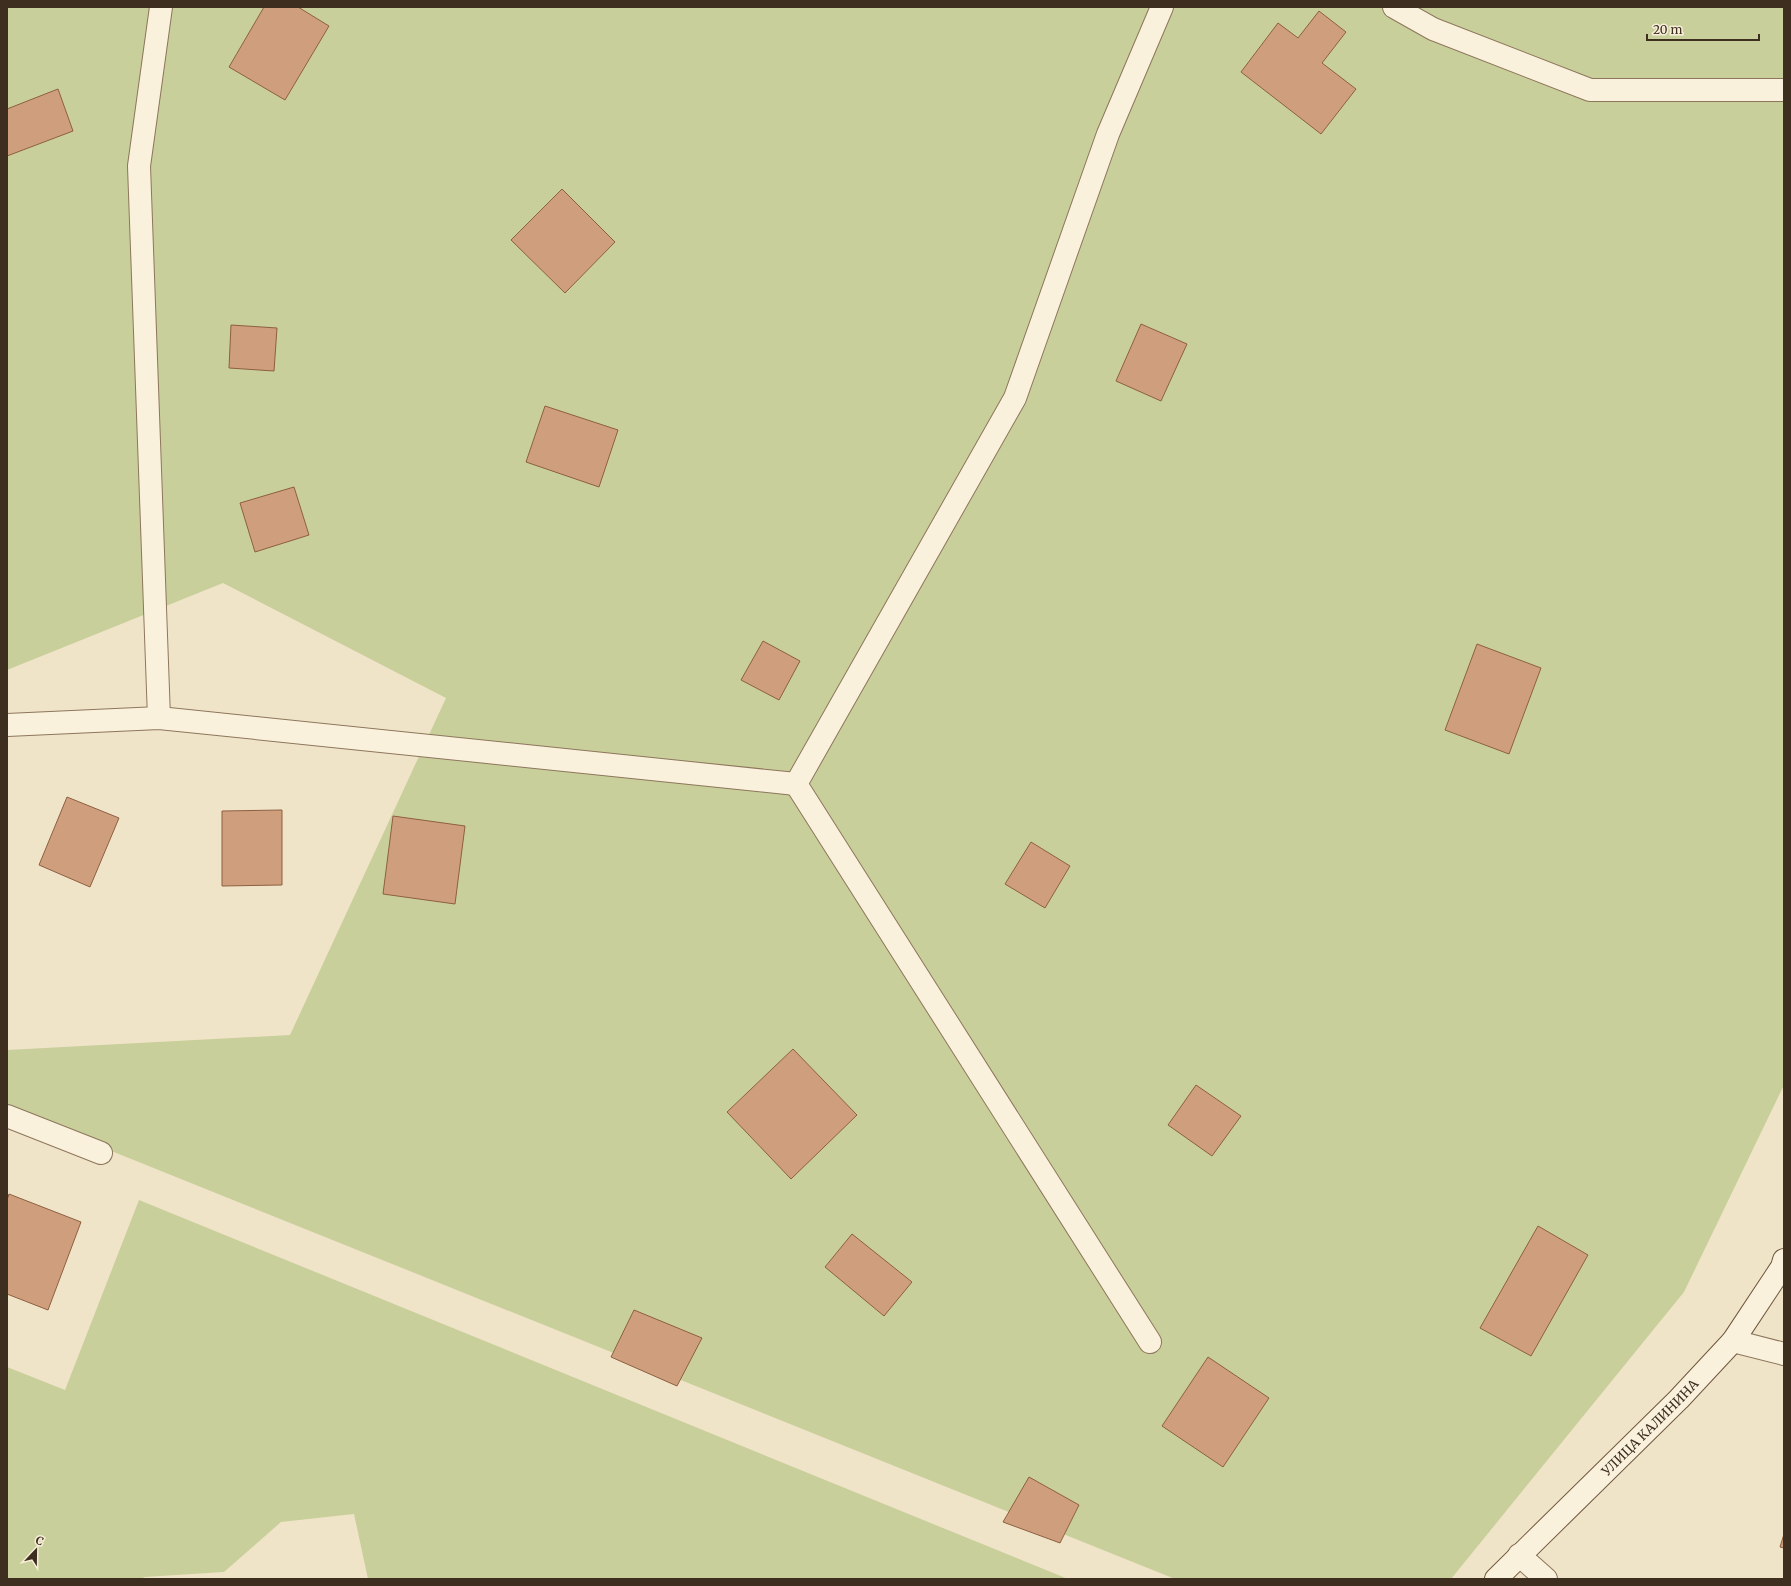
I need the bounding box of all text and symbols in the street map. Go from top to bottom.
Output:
scale bar [1647,16,1759,42]
text: 20 m [1653,22,1682,37]
street label: УЛИЦА КАЛИНИНА [1597,1375,1702,1480]
north arrow [16,1530,56,1570]
text: С [34,1533,46,1549]

